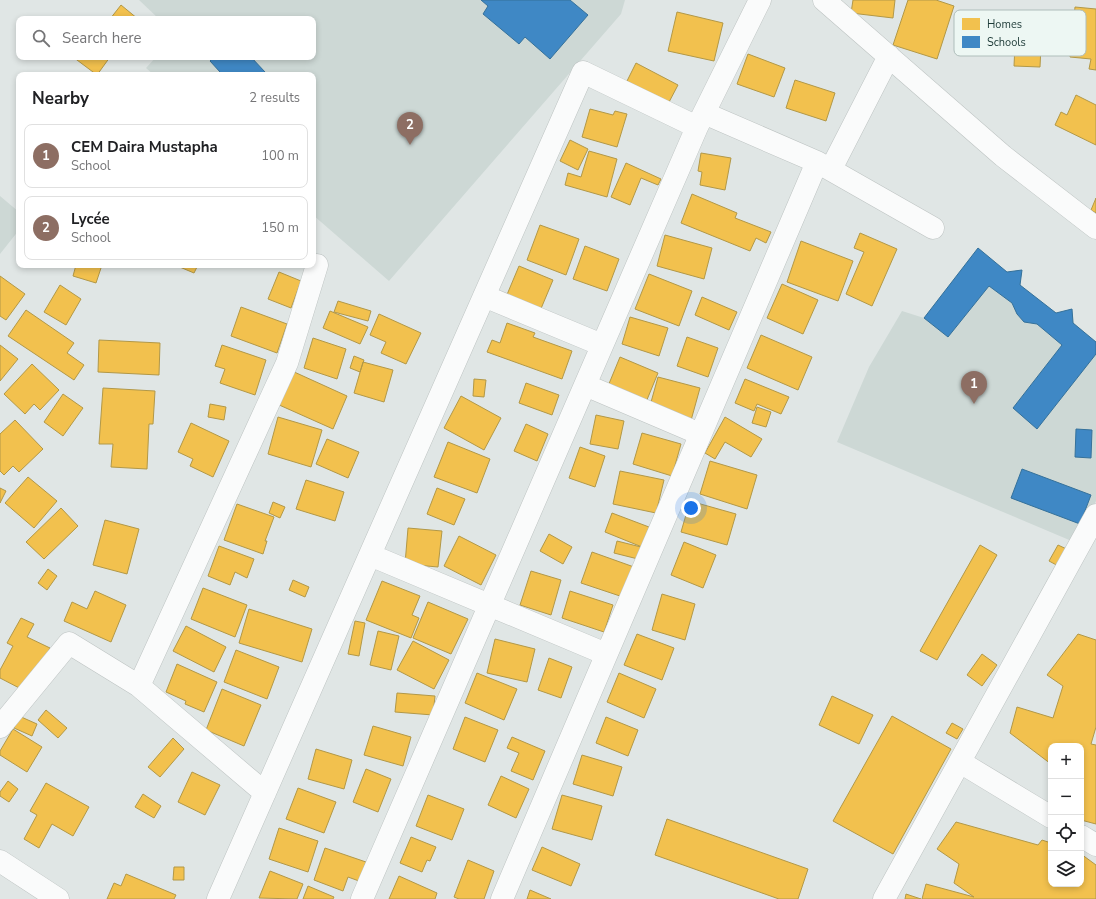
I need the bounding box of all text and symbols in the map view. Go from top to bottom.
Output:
legend [954,10,1086,56]
search box [16,16,316,60]
text: Homes [987,17,1022,32]
icon: search [30,27,52,49]
text: Search here [62,28,142,48]
text: Schools [987,35,1026,50]
text: Nearby [32,87,89,110]
text: 2 results [249,89,300,107]
pin: 2 [397,112,423,145]
text: CEM Daira Mustapha [71,137,218,157]
text: 1 [42,147,50,165]
text: 100 m [261,147,299,165]
text: School [71,157,111,175]
text: Lycée [71,209,110,229]
text: 2 [42,219,50,237]
text: 150 m [261,219,299,237]
text: School [71,229,111,247]
pin: 1 [961,371,987,404]
your location [681,498,701,518]
map controls [1048,743,1084,887]
button: + [1048,743,1084,779]
button: − [1048,779,1084,815]
button: locate [1048,815,1084,851]
button: layers [1048,851,1084,887]

